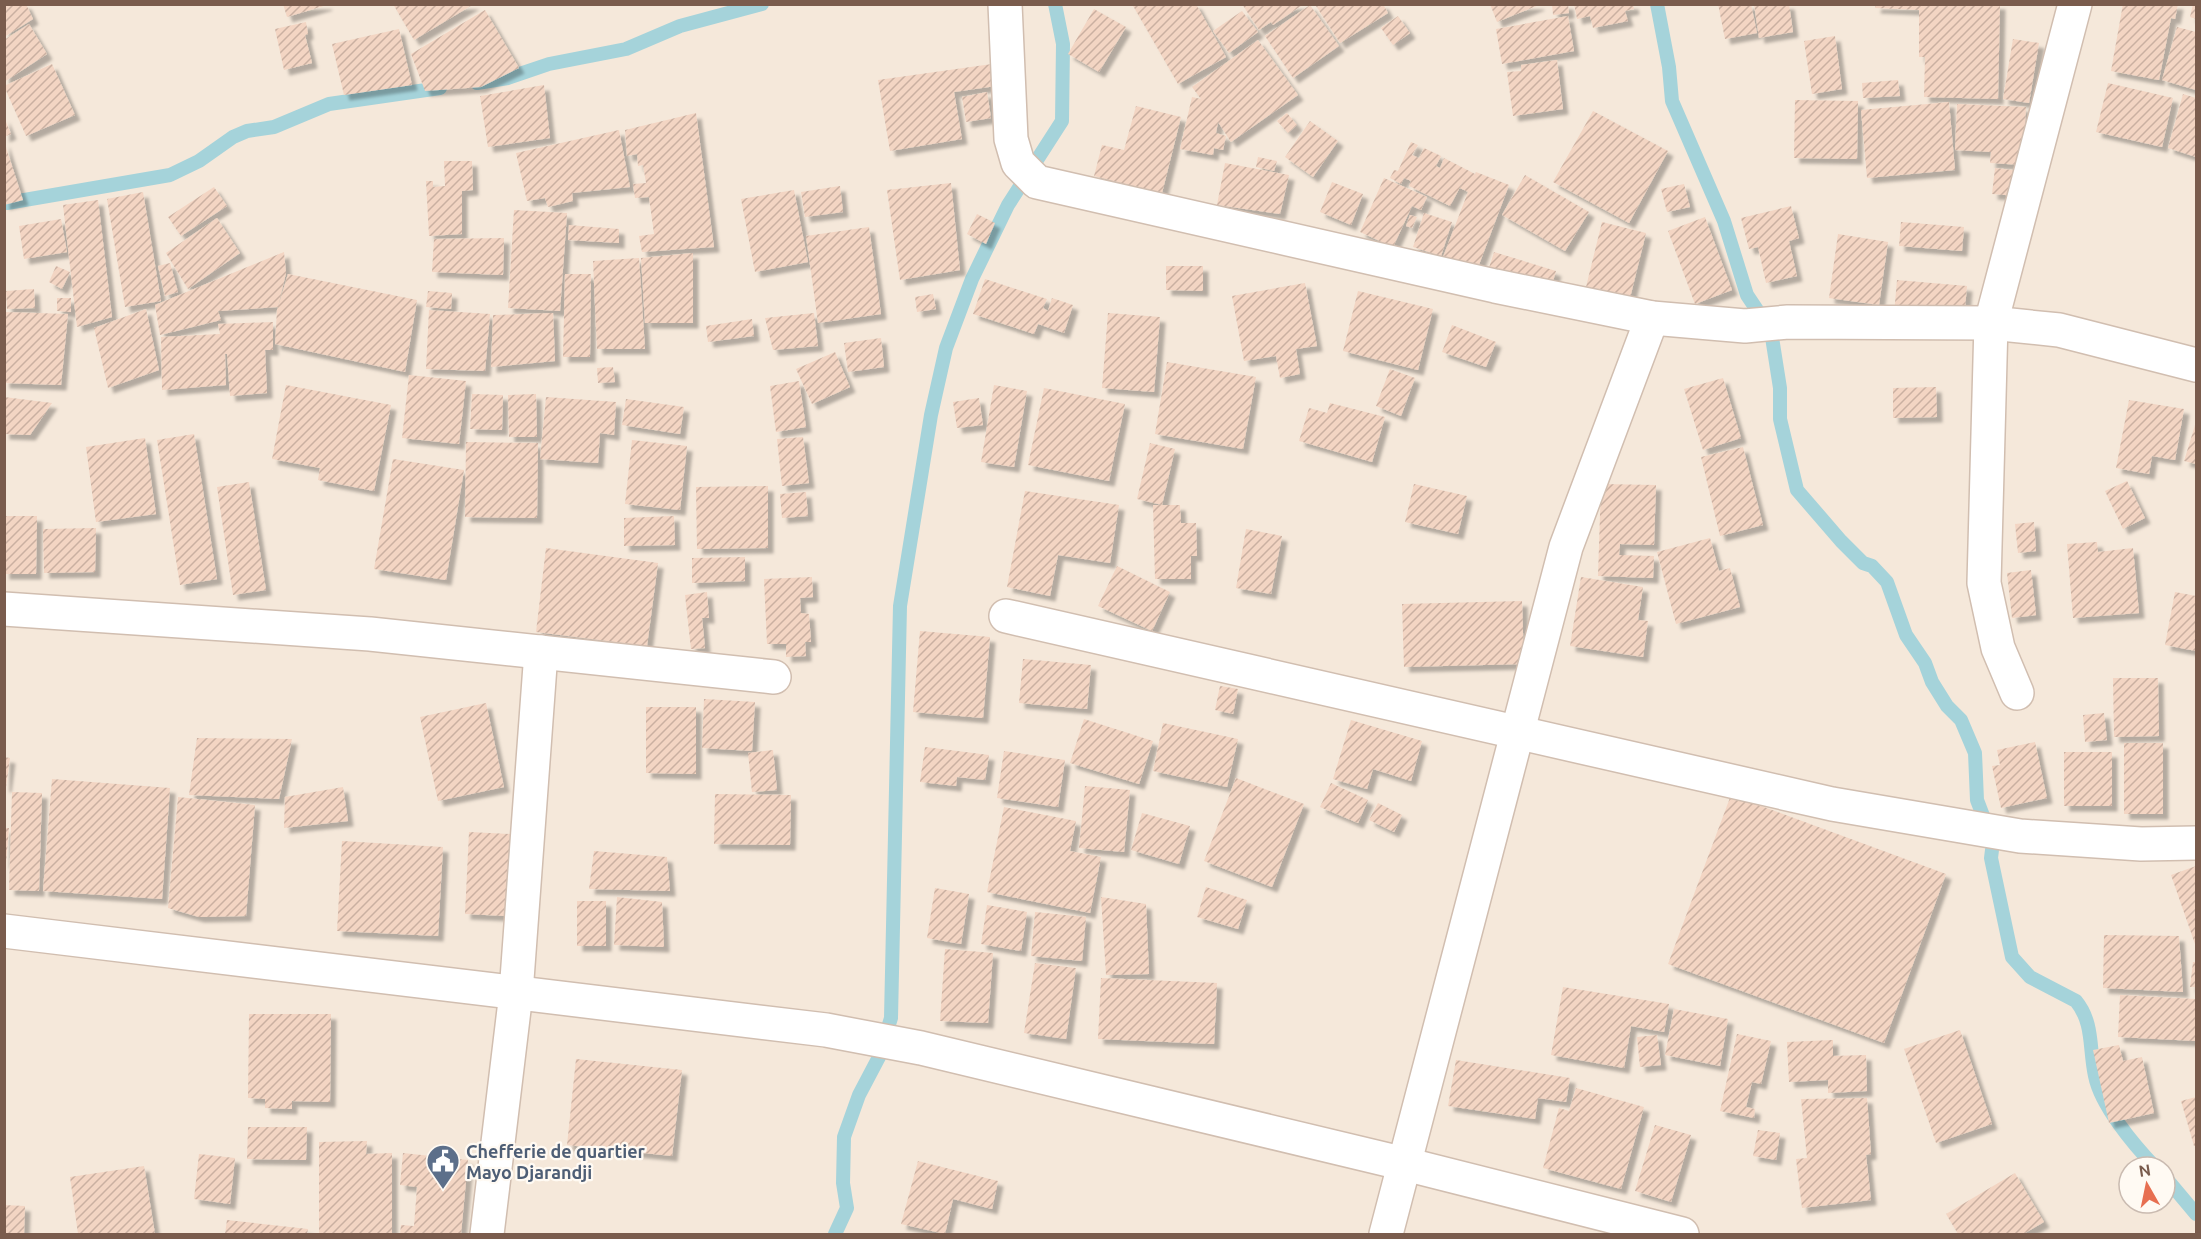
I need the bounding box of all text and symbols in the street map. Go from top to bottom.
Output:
place label: Chefferie de quartier Mayo Djarandji [466,1141,646,1182]
public building icon: Chefferie de quartier Mayo Djarandji [425,1143,461,1190]
north arrow [2117,1155,2177,1215]
text: N [2137,1160,2152,1180]

